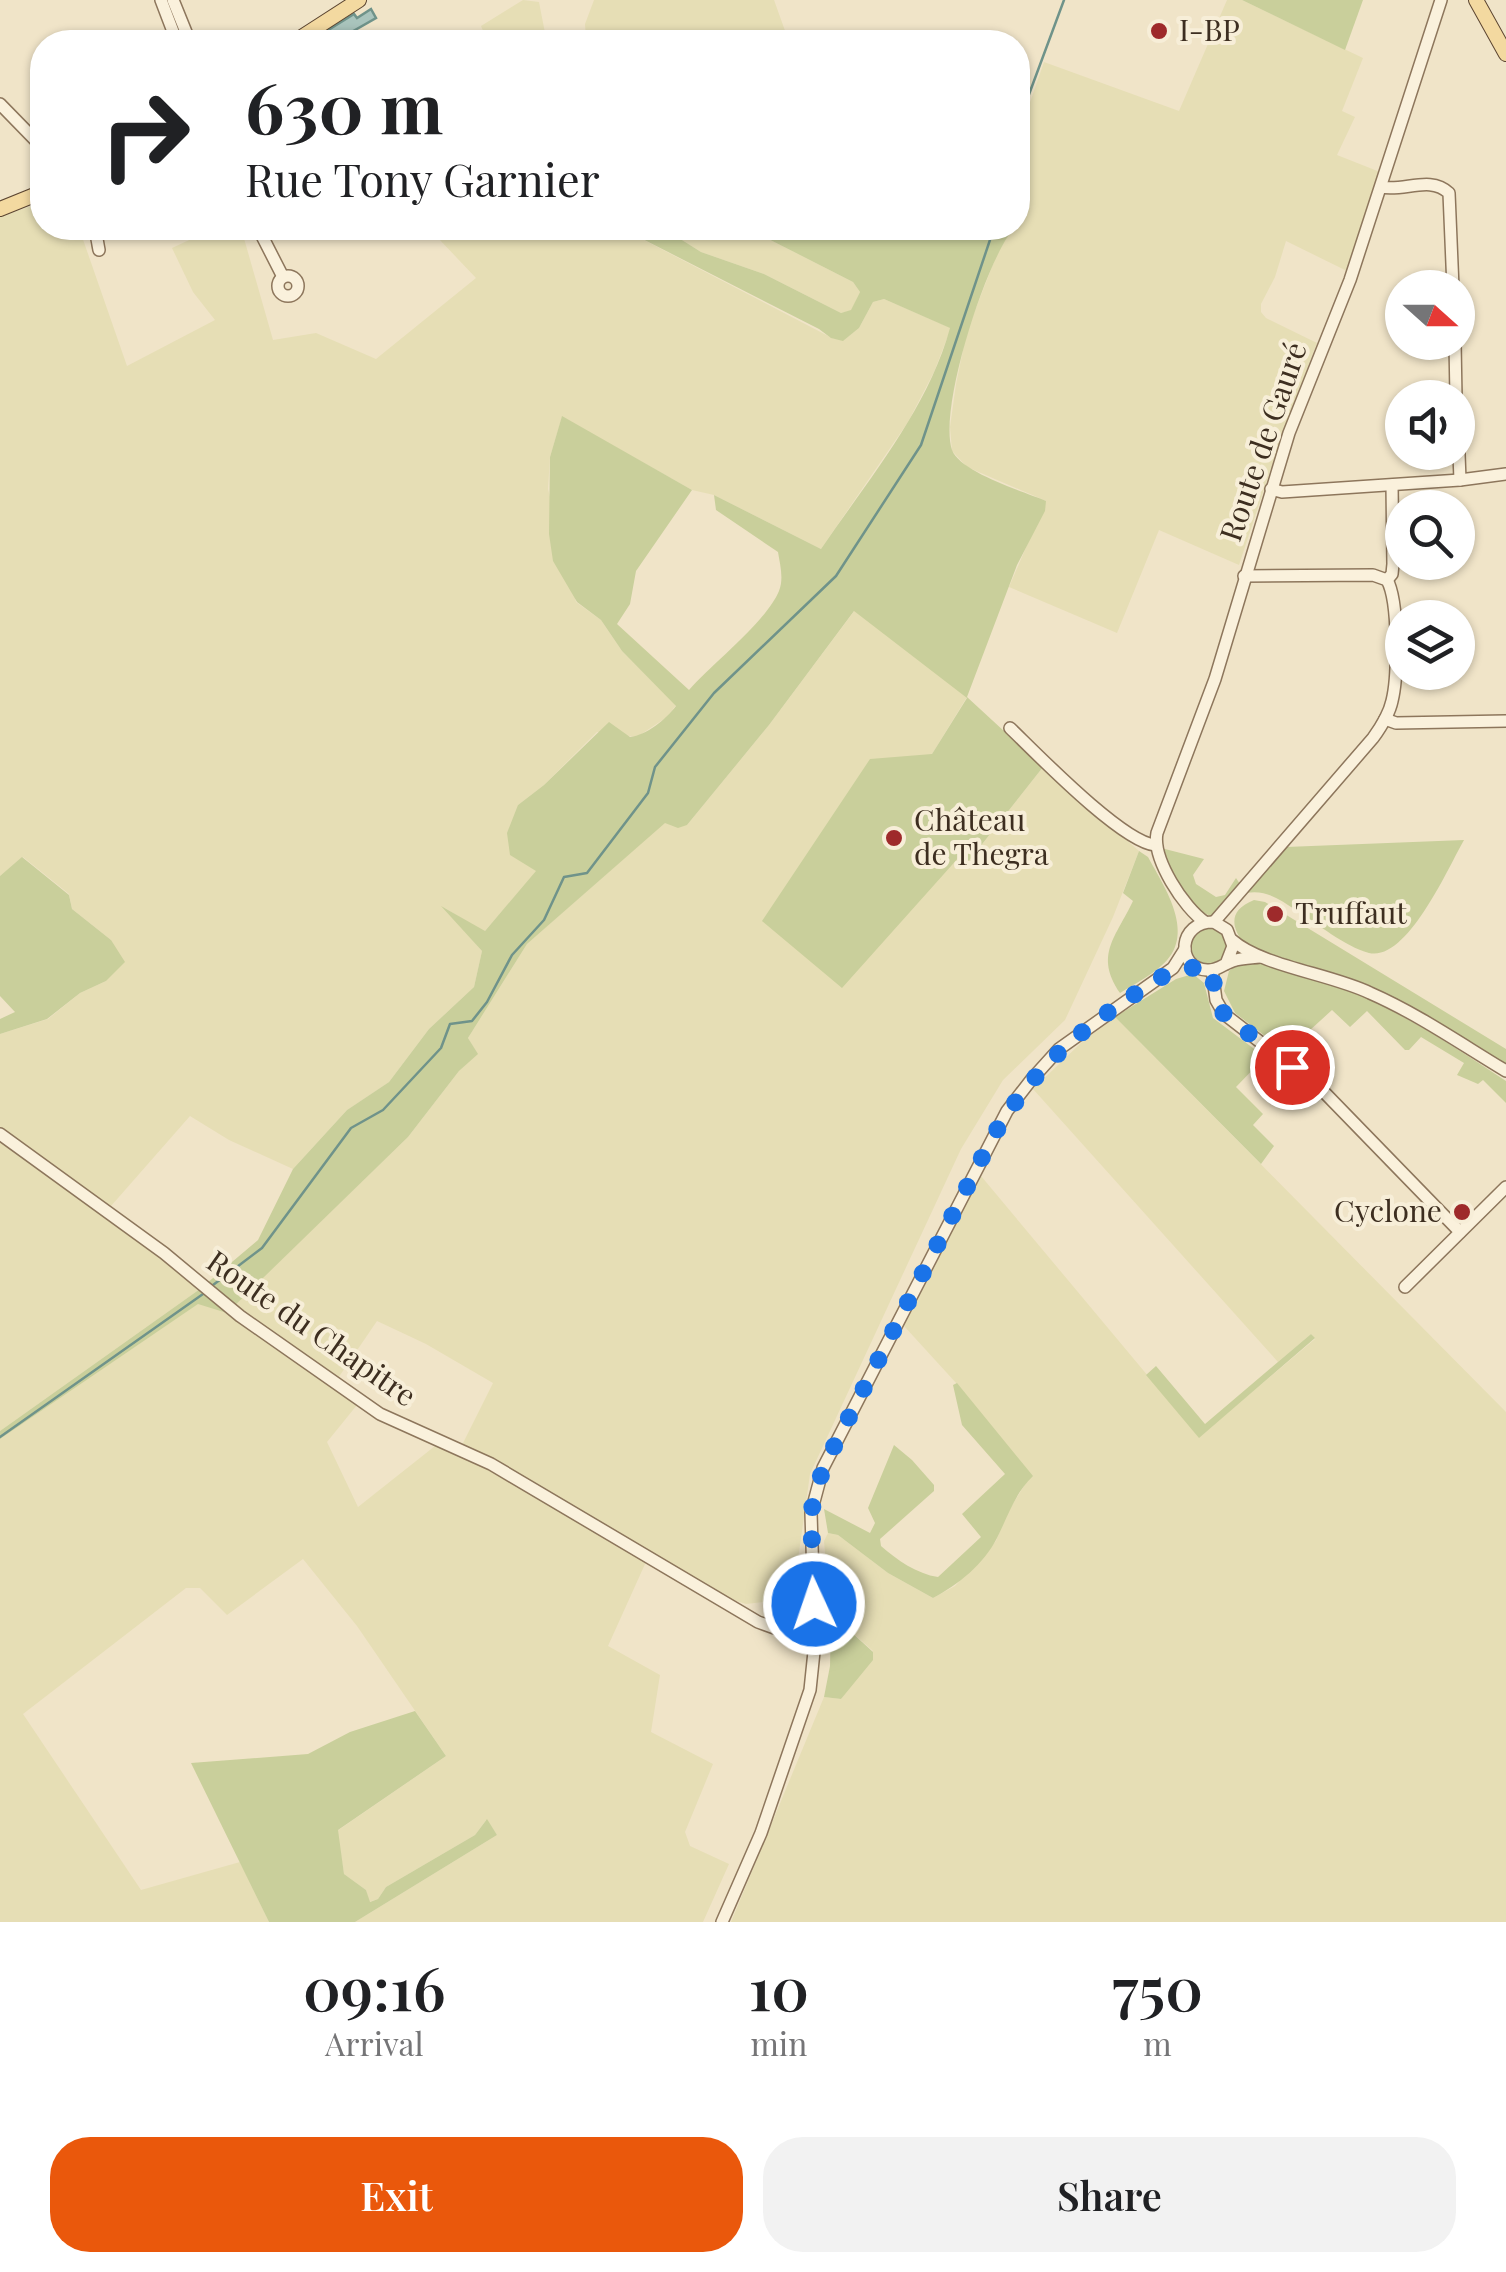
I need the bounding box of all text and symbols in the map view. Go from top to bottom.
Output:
place label: I-BP [1179,9,1240,49]
marker: I-BP [1148,20,1170,42]
text: 630 m [245,58,443,152]
icon: right [80,70,210,200]
text: Rue Tony Garnier [245,148,600,208]
north arrow [1385,270,1475,360]
map controls [1385,270,1475,690]
street label: Route de Gauré [1209,337,1315,546]
button: sound [1385,380,1475,470]
button: search [1385,490,1475,580]
button: layers [1385,600,1475,690]
place label: Château de Thegra [914,799,1049,873]
marker: Château de Thegra [883,827,905,849]
place label: Truffaut [1295,892,1407,932]
marker: Truffaut [1264,903,1286,925]
pin [1250,1025,1335,1110]
icon: arrive [1265,1040,1320,1095]
place label: Cyclone [1334,1190,1442,1230]
marker: Cyclone [1451,1201,1473,1223]
street label: Route du Chapitre [200,1240,425,1415]
position arrow [762,1552,866,1656]
text: 09:16 [303,1946,446,2026]
text: 10 [749,1946,809,2026]
text: 750 [1112,1946,1203,2026]
text: Arrival [325,2021,424,2064]
text: min [750,2021,807,2064]
text: m [1143,2021,1172,2064]
button: Exit [50,2137,743,2252]
button: Share [763,2137,1456,2252]

